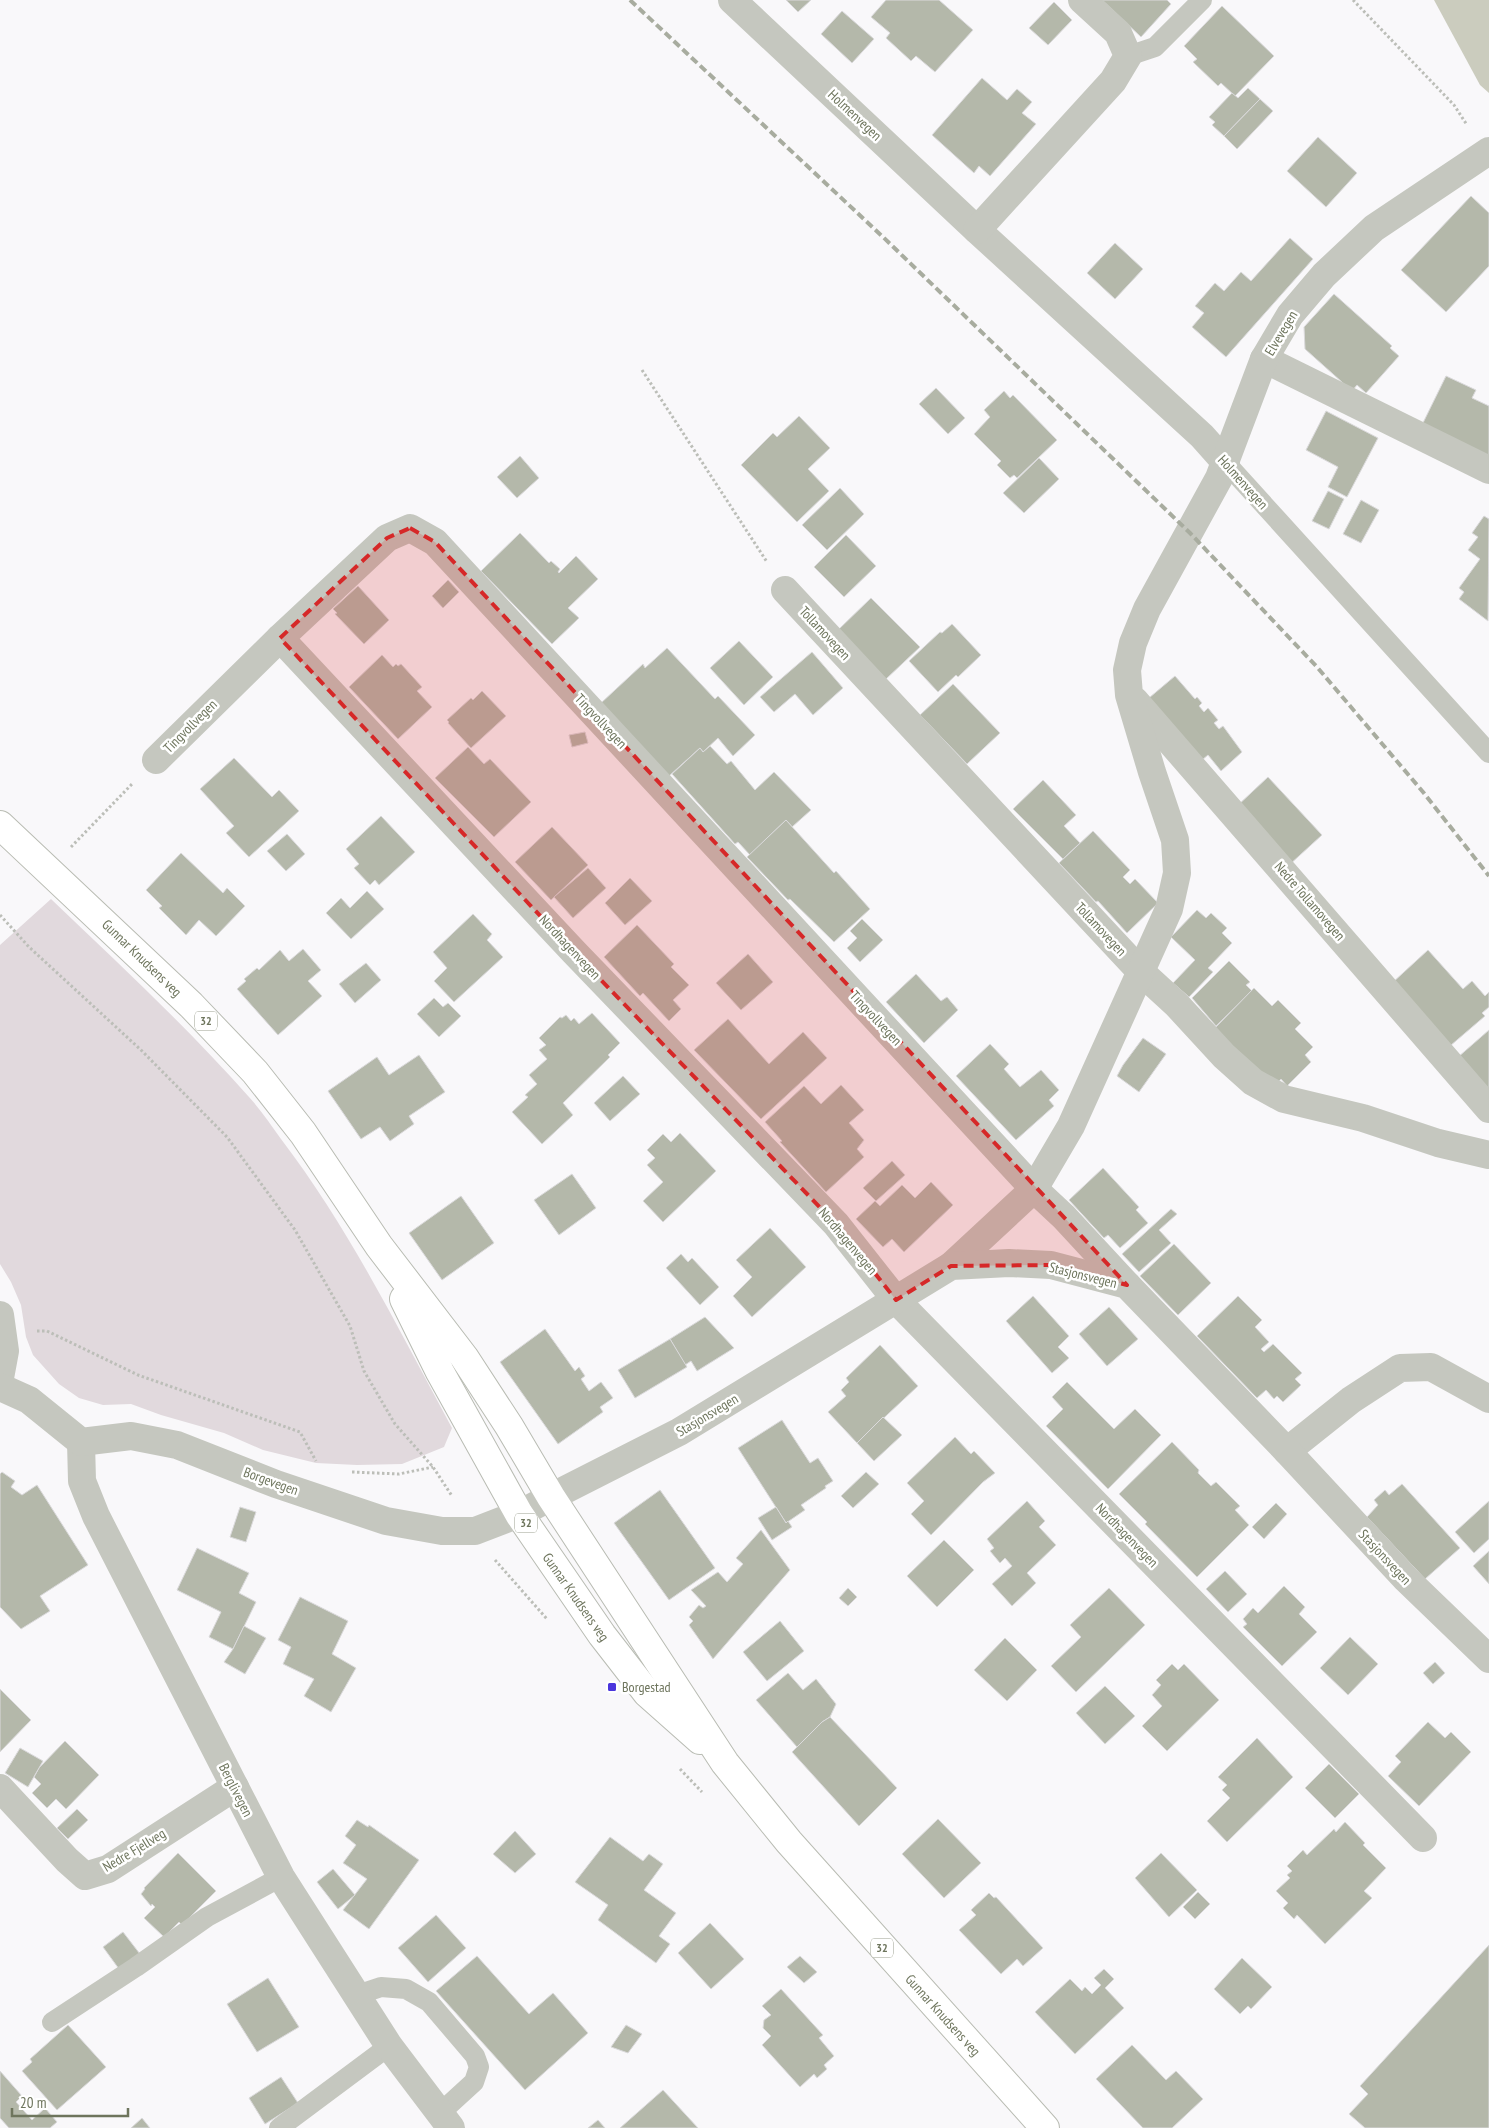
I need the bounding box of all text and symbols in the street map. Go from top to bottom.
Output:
street label: Holmenvegen [824,86,886,144]
street label: Elvevegen [1261,307,1301,359]
street label: Holmenvegen [1214,451,1272,513]
street label: Tollamovegen [796,602,854,664]
street label: Tingvollvegen [571,690,631,752]
street label: Tingvollvegen [159,695,221,757]
street label: Nedre Tollamovegen [1271,858,1349,944]
street label: Tollamovegen [1072,898,1130,960]
street label: Nordhagenvegen [535,911,605,983]
street label: Gunnar Knudsens veg [98,915,186,1001]
street label: Tingvollvegen [846,987,906,1049]
road number: 32 [195,1011,217,1030]
street label: Nordhagenvegen [815,1204,881,1278]
street label: Stasjonsvegen [1047,1258,1119,1292]
street label: Stasjonsvegen [673,1389,741,1441]
street label: Borgevegen [241,1463,301,1499]
street label: Nordhagenvegen [1092,1499,1162,1571]
road number: 32 [515,1514,537,1532]
street label: Stasjonsvegen [1355,1526,1415,1588]
street label: Gunnar Knudsens veg [539,1549,613,1645]
place label: Borgestad [622,1678,671,1696]
marker: Borgestad [606,1681,618,1693]
street label: Berglivegen [215,1760,257,1820]
street label: Nedre Fjellveg [99,1824,169,1876]
road number: 32 [871,1939,893,1958]
street label: Gunnar Knudsens veg [902,1970,984,2060]
scale bar [12,2086,129,2118]
text: 20 m [20,2093,46,2112]

